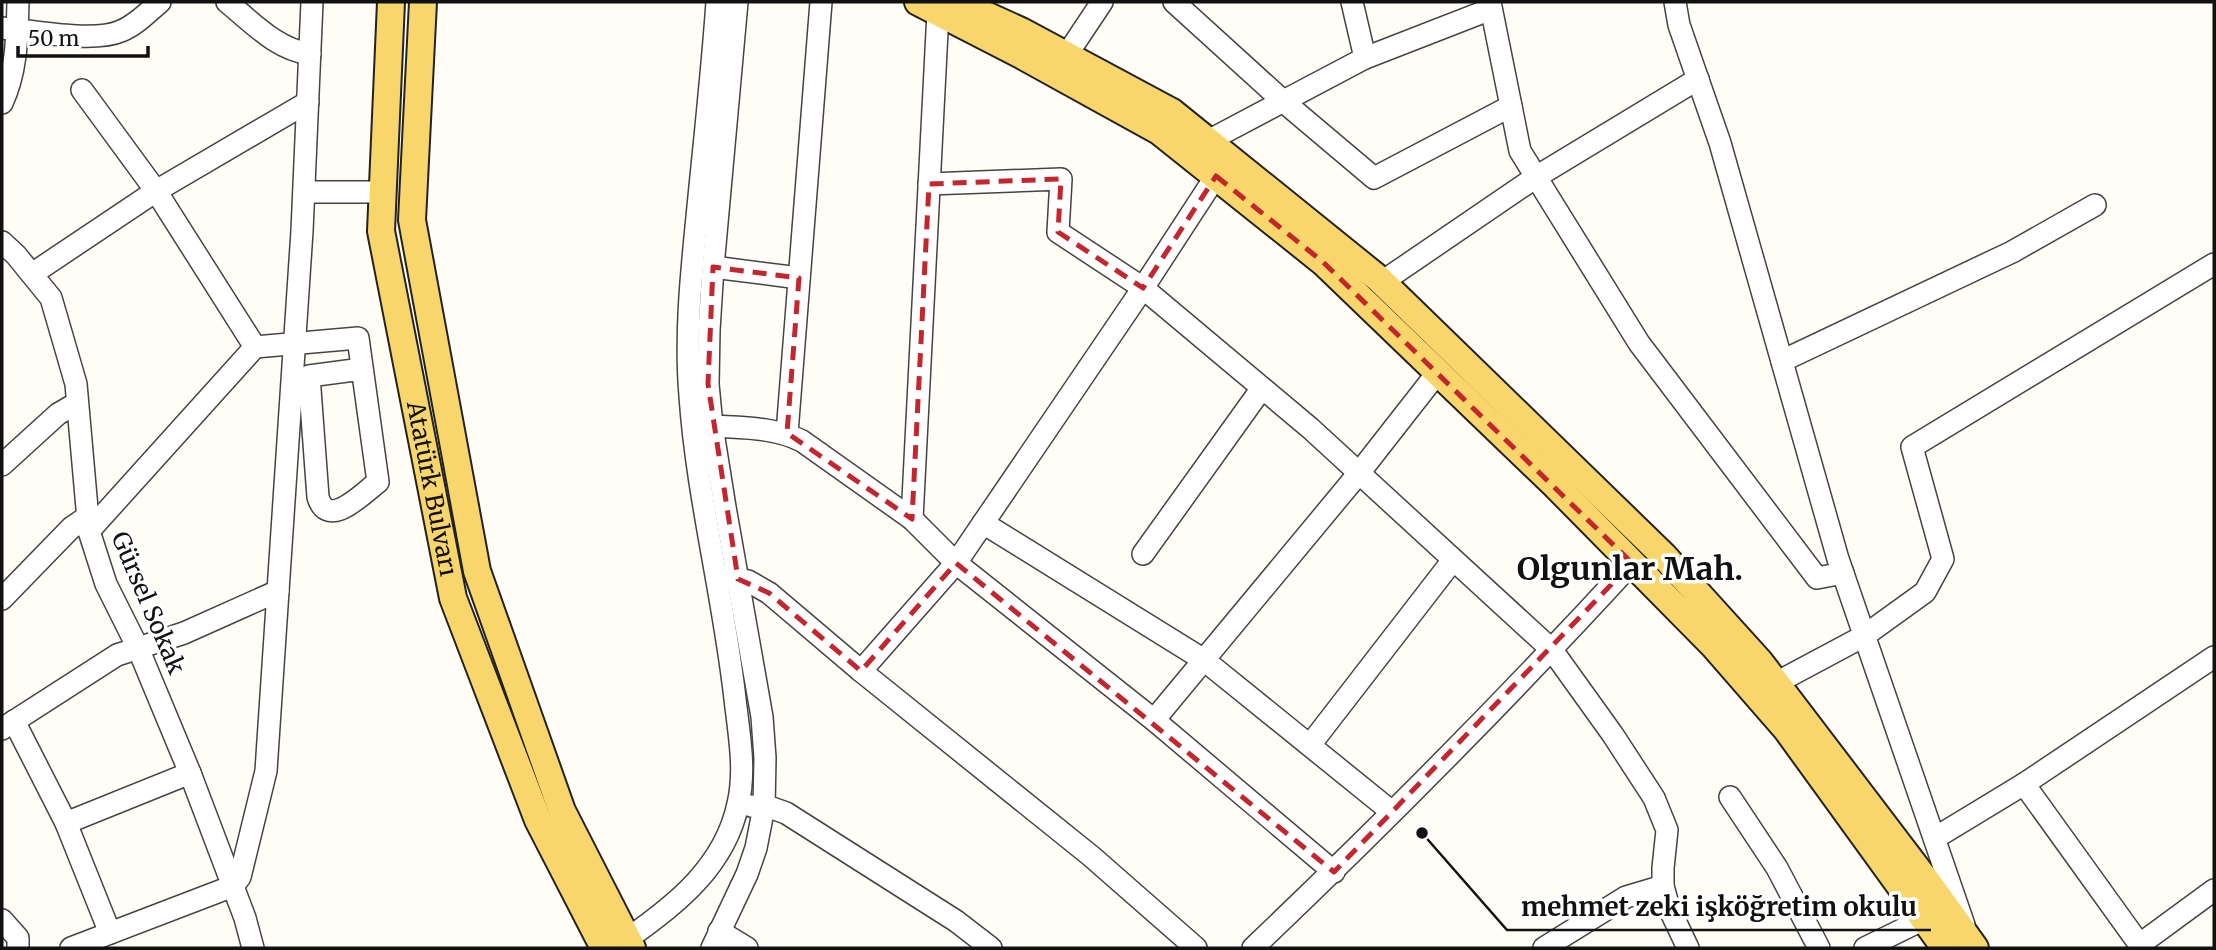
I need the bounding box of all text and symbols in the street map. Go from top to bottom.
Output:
scale bar [18,14,147,58]
text: 50 m [28,25,79,52]
street label: Atatürk Bulvarı [400,398,464,579]
street label: Gürsel Sokak [105,527,193,679]
district label: Olgunlar Mah. [1517,549,1743,589]
callout: mehmet zeki işköğretim okulu [1507,883,1931,930]
text: mehmet zeki işköğretim okulu [1521,890,1917,923]

